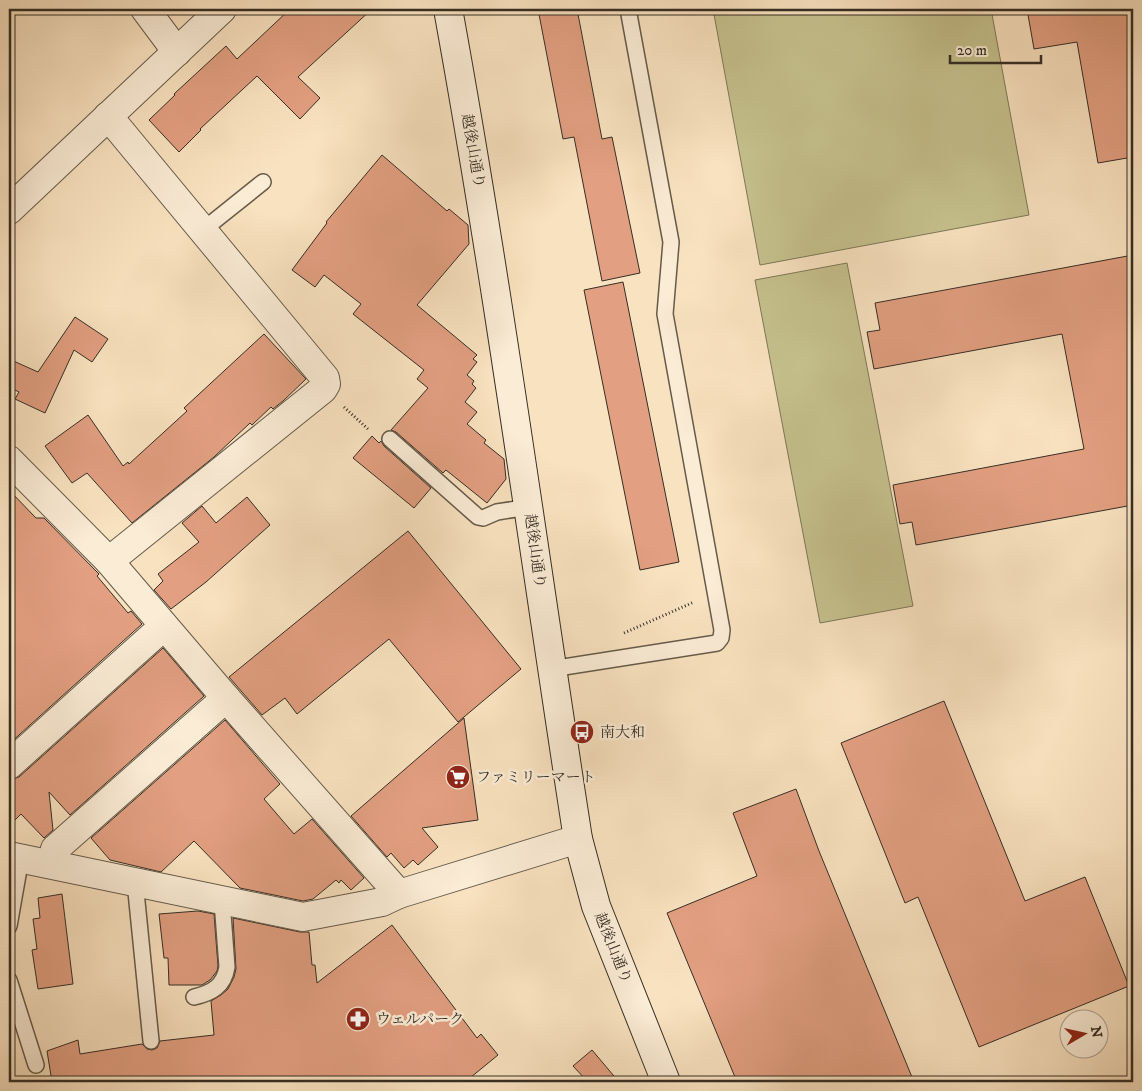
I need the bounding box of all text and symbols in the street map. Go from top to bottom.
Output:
scale bar [950,32,1041,64]
text: 20 m [957,41,987,60]
street label: 越後山通り [457,112,489,190]
street label: 越後山通り [520,513,550,589]
bus stop icon: 南大和 [569,719,595,745]
place label: 南大和 [600,723,645,742]
supermarket icon: ファミリーマート [445,764,471,790]
place label: ファミリーマート [476,768,596,787]
street label: 越後山通り [590,910,636,986]
pharmacy icon: ウェルパーク [345,1006,371,1032]
north arrow [1060,1008,1110,1058]
place label: ウェルパーク [376,1010,464,1029]
text: N [1086,1025,1106,1040]

